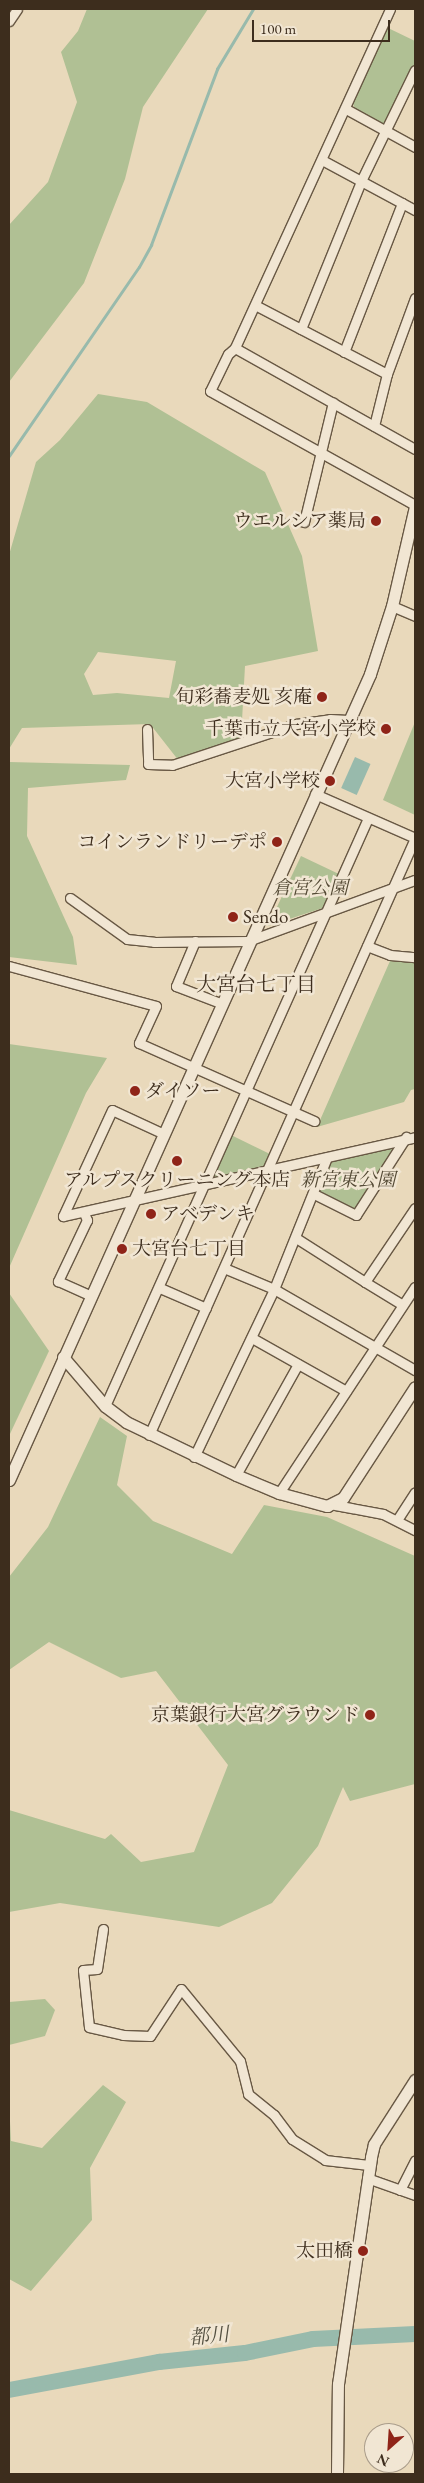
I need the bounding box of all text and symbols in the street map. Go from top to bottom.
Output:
scale bar [254,10,392,42]
text: 100 m [260,19,296,38]
place label: ウエルシア薬局 [233,510,366,532]
marker: ウエルシア薬局 [370,515,382,527]
place label: 旬彩蕎麦処 亥庵 [175,686,312,708]
marker: 旬彩蕎麦処 亥庵 [316,691,328,703]
place label: 千葉市立大宮小学校 [205,718,376,740]
marker: 千葉市立大宮小学校 [380,723,392,735]
place label: 大宮小学校 [225,770,320,792]
marker: 大宮小学校 [324,775,336,787]
place label: コインランドリーデポ [77,831,267,853]
marker: コインランドリーデポ [271,836,283,848]
park label: 倉宮公園 [272,877,348,899]
place label: Sendo [243,906,288,928]
marker: Sendo [227,911,239,923]
district label: 大宮台七丁目 [196,972,316,996]
place label: ダイソー [145,1080,221,1102]
marker: ダイソー [129,1085,141,1097]
marker: アルプスクリーニング本店 [171,1155,183,1167]
place label: アルプスクリーニング本店 [63,1169,291,1191]
park label: 新宮東公園 [301,1169,395,1191]
place label: アベデンキ [161,1203,256,1225]
marker: アベデンキ [145,1208,157,1220]
place label: 大宮台七丁目 [132,1238,246,1260]
marker: 大宮台七丁目 [116,1243,128,1255]
place label: 京葉銀行大宮グラウンド [151,1704,360,1726]
marker: 京葉銀行大宮グラウンド [364,1709,376,1721]
place label: 太田橋 [296,2240,353,2262]
marker: 太田橋 [357,2245,369,2257]
water label: 都川 [188,2322,230,2350]
north arrow [364,2423,414,2473]
text: N [374,2450,392,2471]

